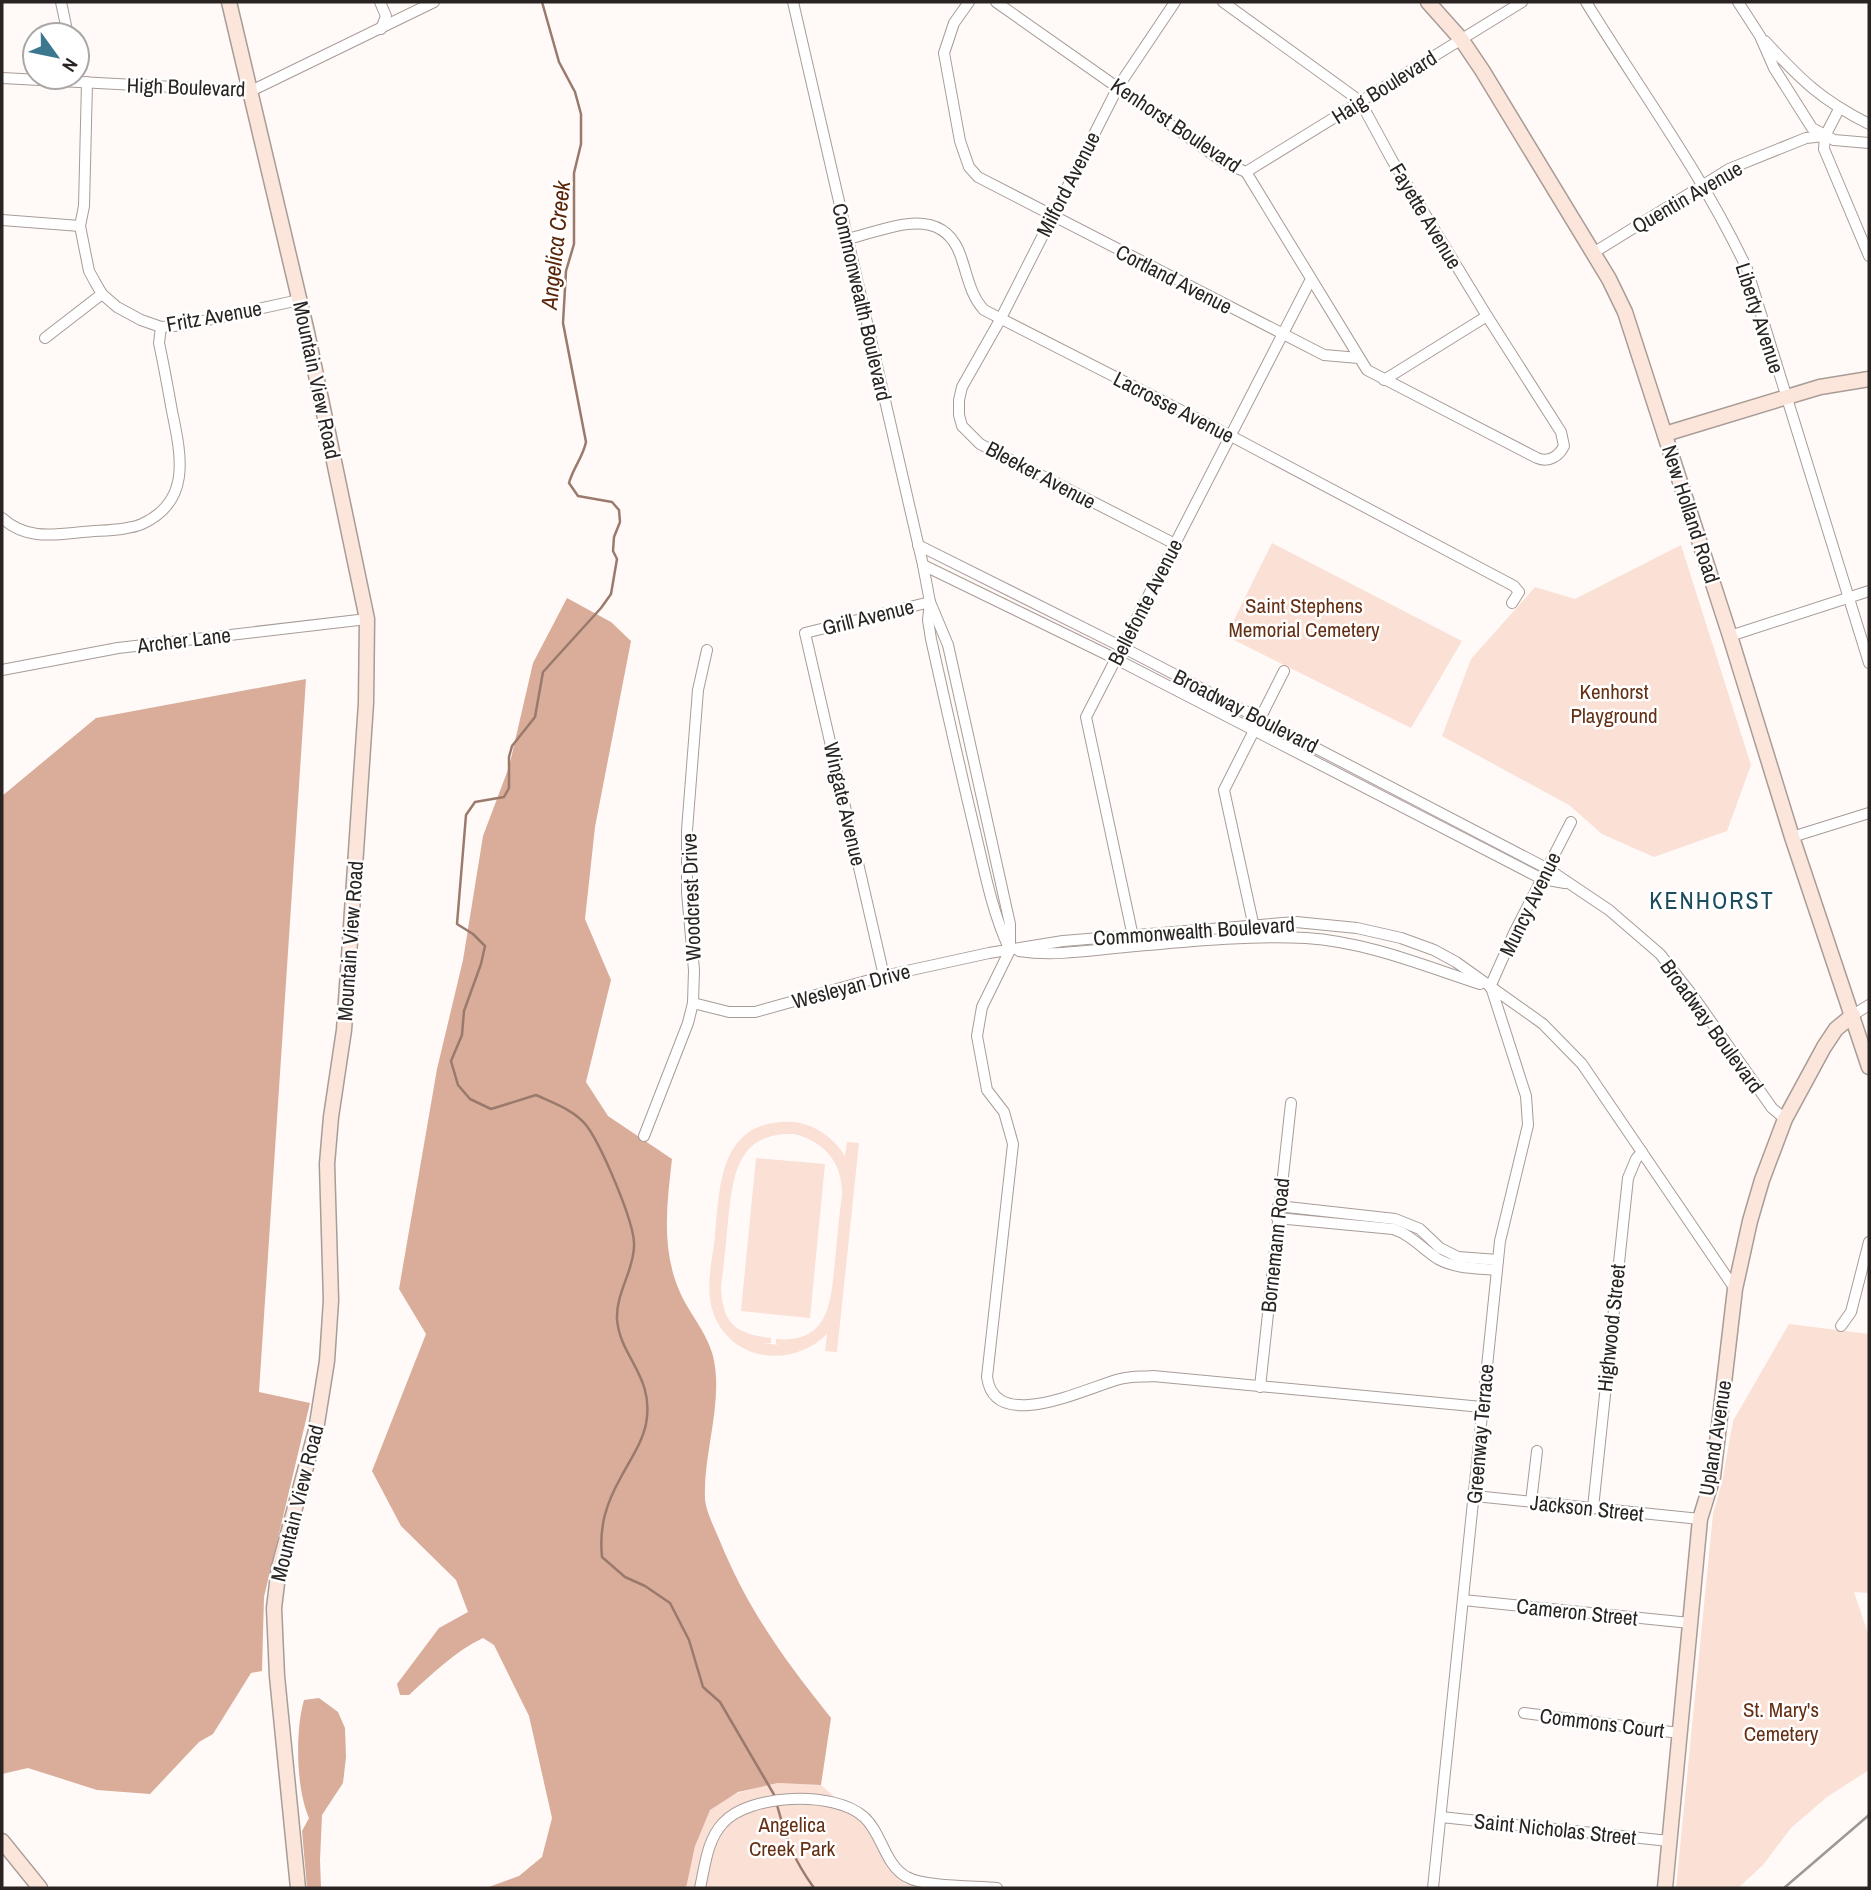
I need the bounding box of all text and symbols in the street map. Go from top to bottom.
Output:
north arrow [21,21,91,91]
street label: Haig Boulevard [1326,43,1442,131]
text: N [56,53,84,77]
street label: High Boulevard [126,70,246,104]
street label: Kenhorst Boulevard [1105,71,1247,179]
street label: Milford Avenue [1029,126,1107,242]
street label: Quentin Avenue [1626,154,1748,240]
street label: Fayette Avenue [1383,158,1469,274]
water label: Angelica Creek [533,178,577,312]
street label: Commonwealth Boulevard [825,200,899,404]
street label: Cortland Avenue [1111,237,1237,321]
street label: Liberty Avenue [1729,259,1791,377]
street label: Fritz Avenue [164,293,264,339]
street label: Mountain View Road [286,298,348,462]
street label: Lacrosse Avenue [1109,364,1239,450]
street label: Bleeker Avenue [981,434,1101,516]
street label: New Holland Road [1655,441,1727,587]
street label: Bellefonte Avenue [1101,534,1189,670]
park label: Saint Stephens Memorial Cemetery [1228,591,1380,644]
street label: Grill Avenue [819,592,917,642]
street label: Archer Lane [135,620,232,660]
street label: Broadway Boulevard [1169,662,1323,760]
park label: Kenhorst Playground [1570,677,1658,730]
street label: Wingate Avenue [817,739,873,869]
street label: Woodcrest Drive [674,833,708,961]
street label: Muncy Avenue [1492,847,1568,961]
street label: Mountain View Road [330,860,370,1022]
district label: KENHORST [1649,884,1775,916]
street label: Commonwealth Boulevard [1092,909,1296,953]
street label: Broadway Boulevard [1654,953,1770,1099]
street label: Wesleyan Drive [789,956,913,1016]
street label: Bornemann Road [1254,1176,1296,1314]
street label: Highwood Street [1590,1262,1632,1393]
street label: Greenway Terrace [1459,1363,1501,1505]
street label: Upland Avenue [1692,1378,1738,1498]
street label: Mountain View Road [264,1422,330,1584]
street label: Jackson Street [1529,1488,1645,1528]
street label: Cameron Street [1515,1591,1639,1633]
park label: St. Mary's Cemetery [1743,1695,1819,1748]
street label: Commons Court [1538,1701,1666,1745]
street label: Saint Nicholas Street [1473,1806,1638,1852]
park label: Angelica Creek Park [749,1810,835,1863]

